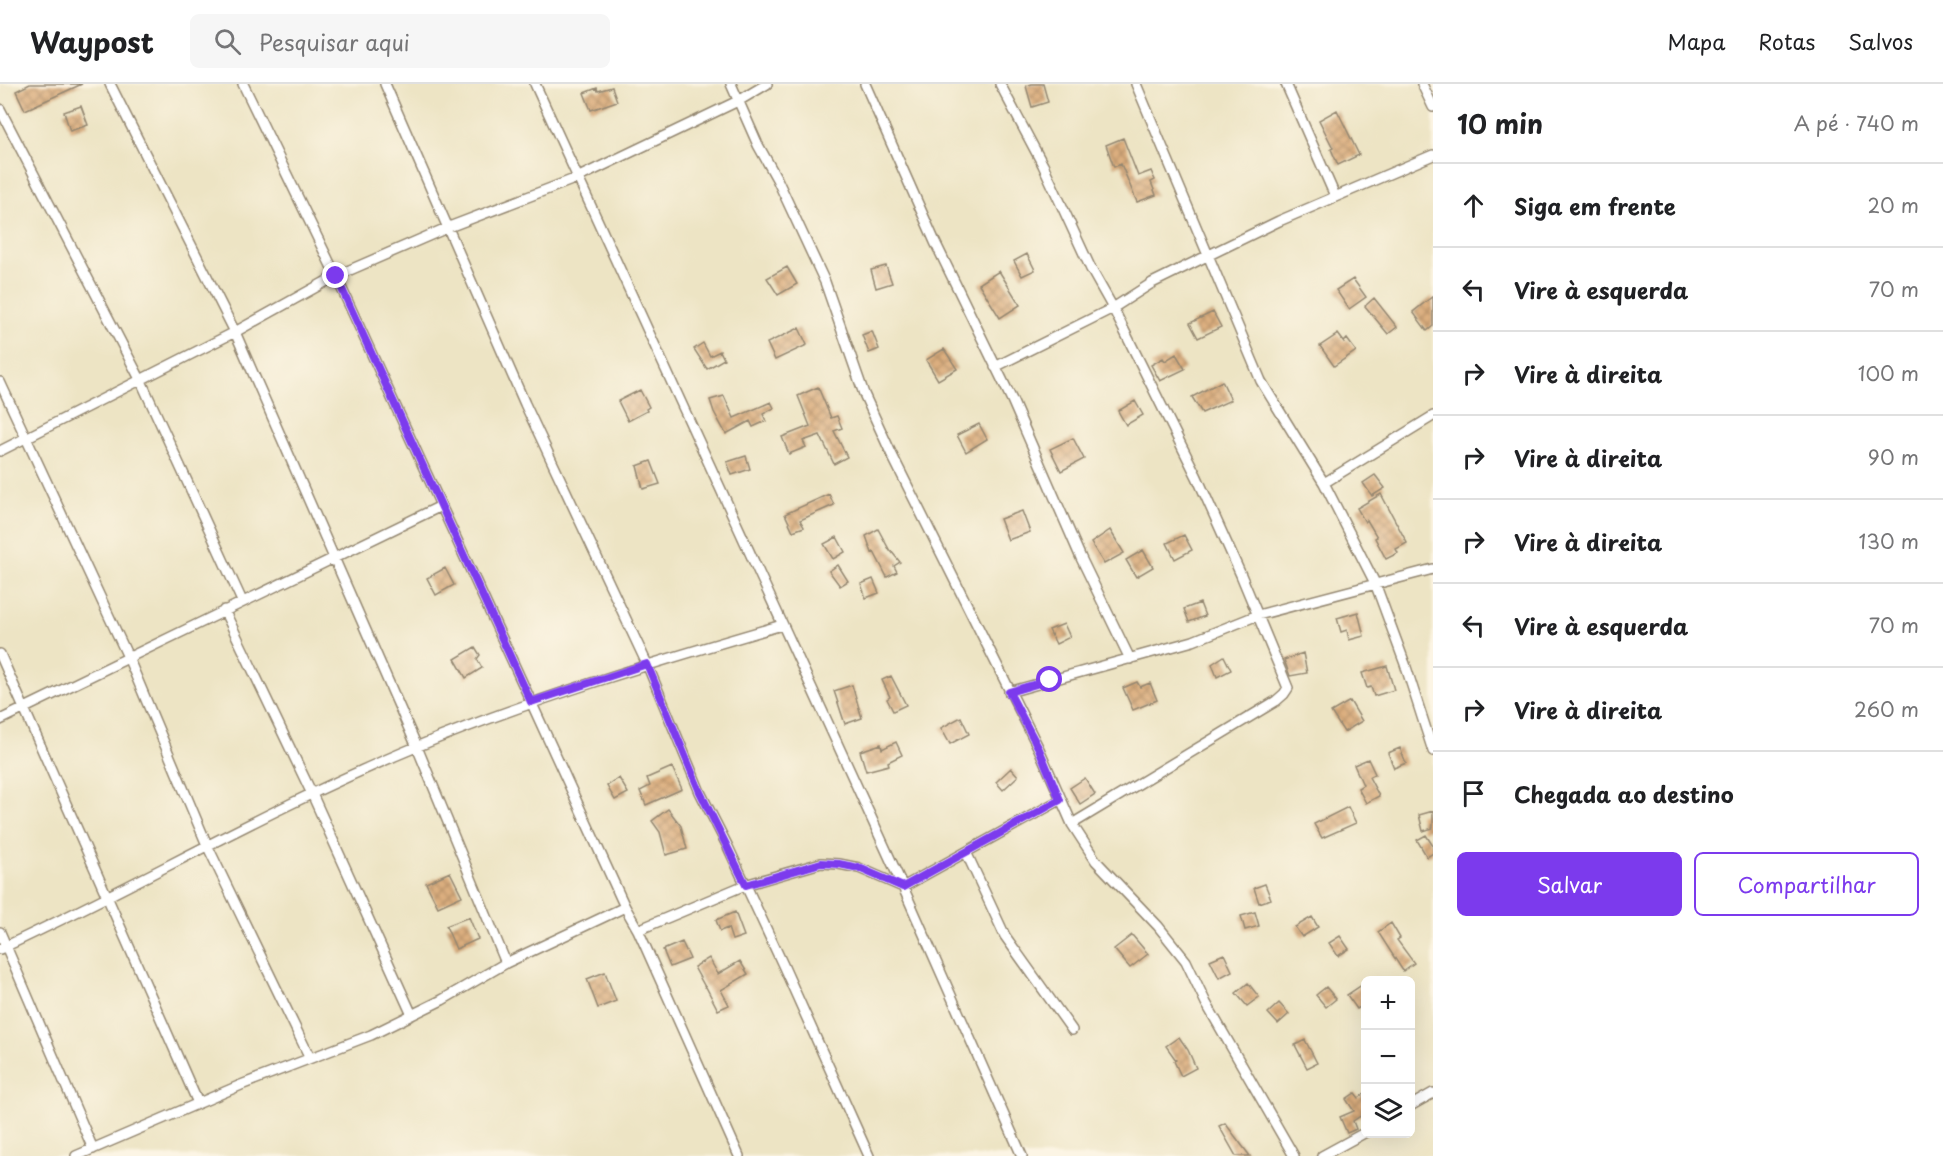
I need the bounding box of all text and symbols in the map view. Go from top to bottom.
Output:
search box [190,14,610,68]
text: Waypost [30,20,154,63]
icon: search [211,25,244,58]
text: Pesquisar aqui [259,25,410,58]
text: Mapa [1668,25,1725,57]
text: Rotas [1758,25,1815,57]
text: Salvos [1848,25,1913,57]
text: 10 min [1457,104,1543,143]
text: A pé · 740 m [1794,108,1919,138]
icon: ahead [1457,189,1490,222]
text: Siga em frente [1514,189,1676,222]
text: 20 m [1867,190,1919,220]
route end [322,262,348,288]
icon: left [1457,273,1490,306]
text: Vire à esquerda [1514,273,1688,306]
text: 70 m [1869,274,1919,304]
icon: right [1457,357,1490,390]
text: Vire à direita [1514,357,1662,390]
text: 100 m [1858,358,1919,388]
icon: right [1457,441,1490,474]
text: Vire à direita [1514,441,1662,474]
text: 90 m [1868,442,1919,472]
icon: right [1457,525,1490,558]
text: Vire à direita [1514,525,1662,558]
text: 130 m [1859,526,1919,556]
icon: left [1457,609,1490,642]
text: Vire à esquerda [1514,609,1688,642]
text: 70 m [1869,610,1919,640]
route start [1036,666,1062,692]
icon: right [1457,693,1490,726]
text: Vire à direita [1514,693,1662,726]
text: 260 m [1854,694,1919,724]
icon: arrive [1457,777,1490,810]
text: Chegada ao destino [1514,777,1734,810]
button: Salvar [1457,852,1682,916]
button: Compartilhar [1694,852,1919,916]
map controls [1361,976,1415,1138]
button: + [1361,976,1415,1030]
button: − [1361,1030,1415,1084]
button: layers [1361,1084,1415,1138]

